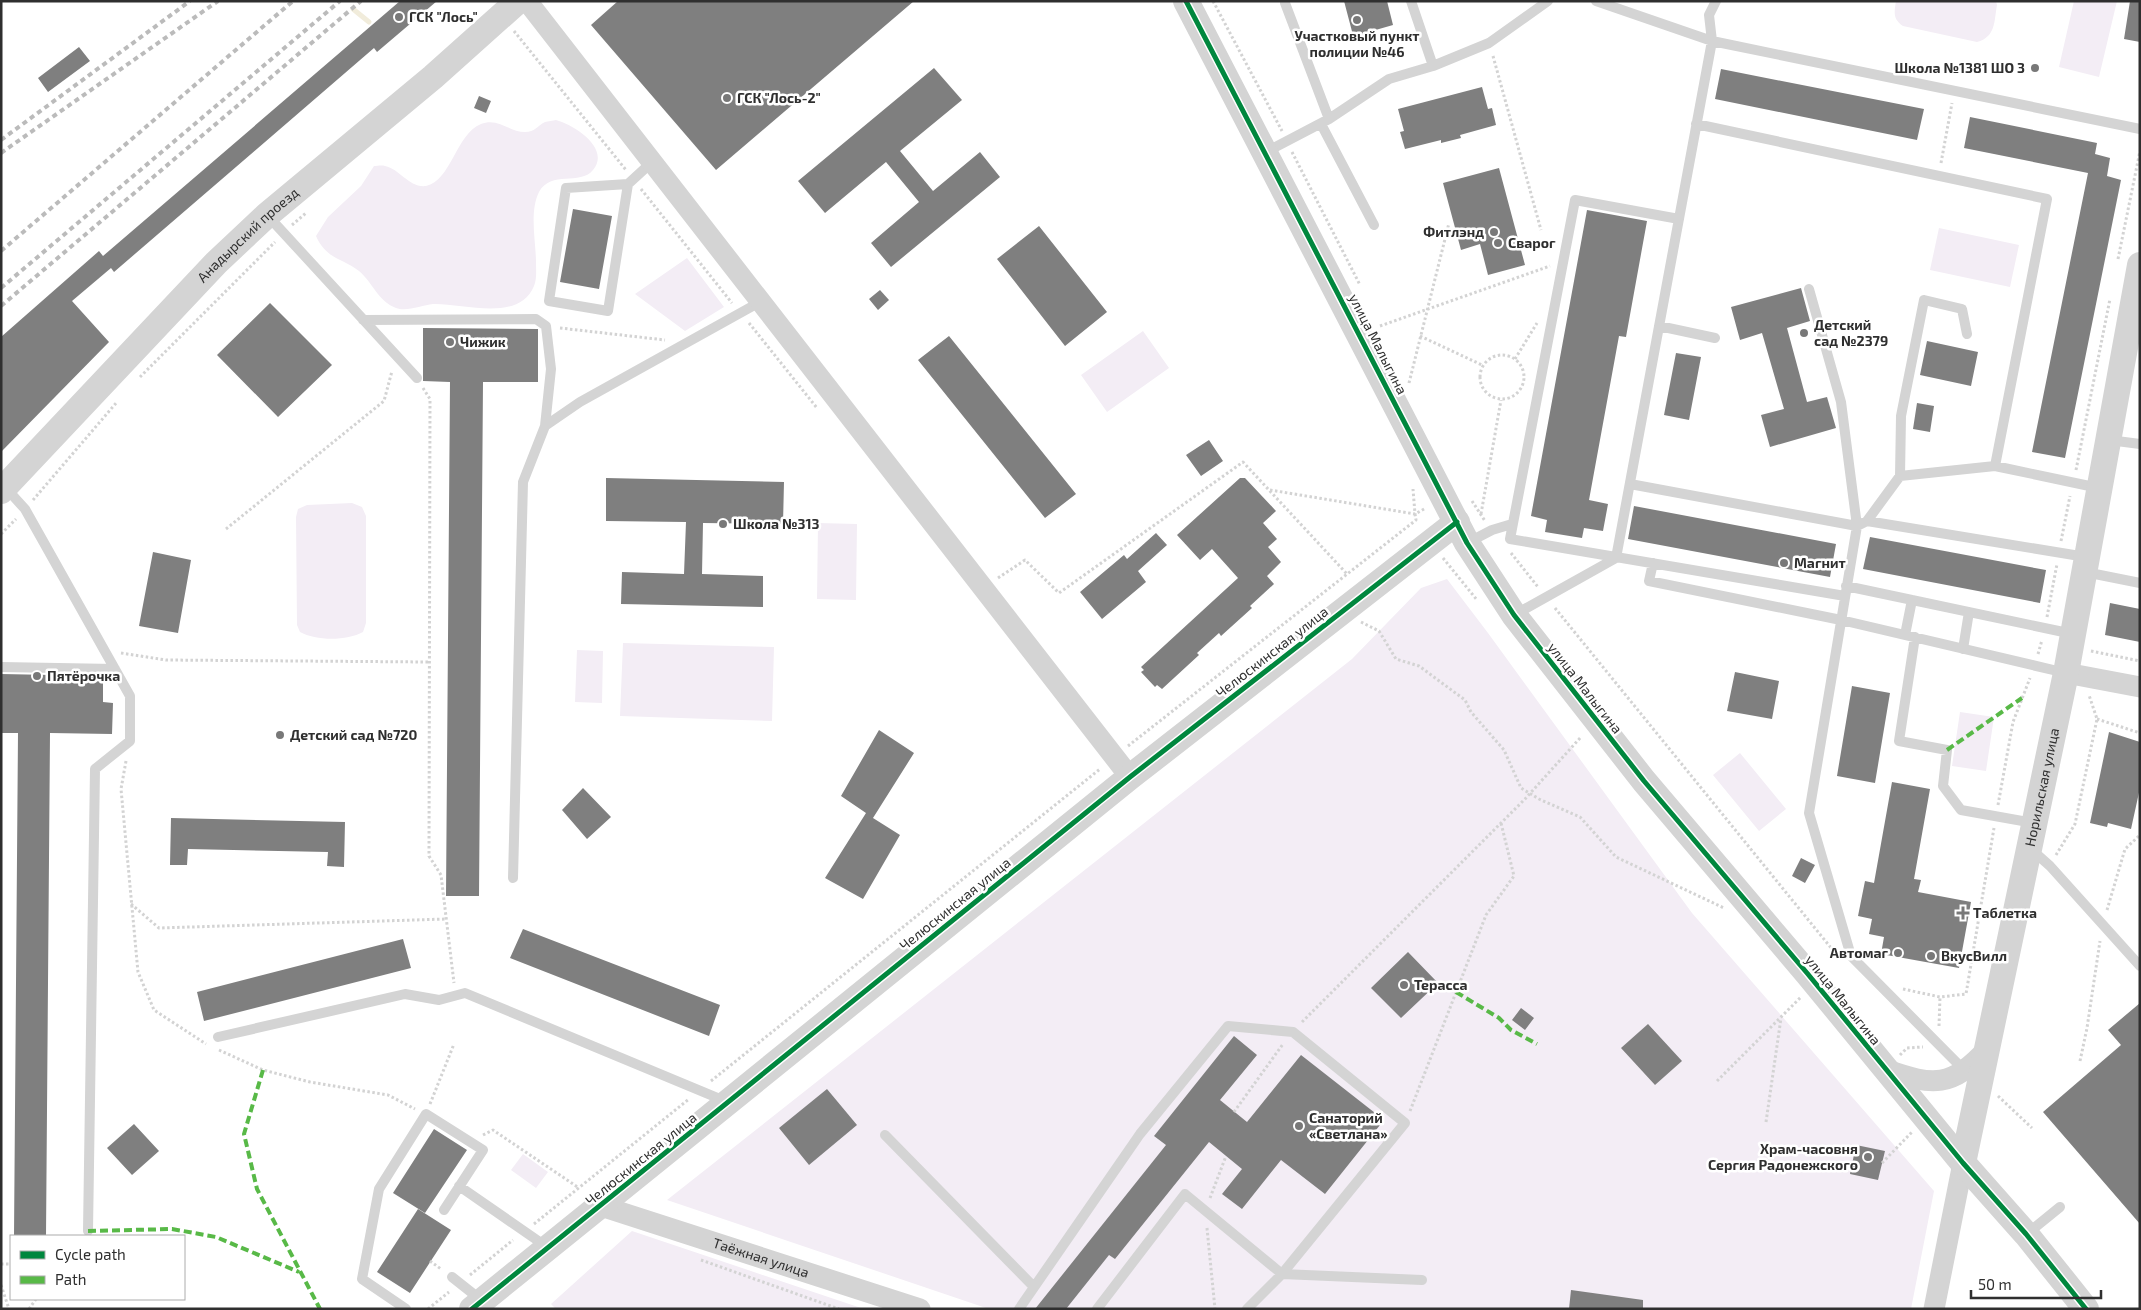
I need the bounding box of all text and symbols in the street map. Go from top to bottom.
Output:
place label: ГСК "Лось" [409,8,478,25]
marker: ГСК "Лось" [393,11,405,23]
marker: Участковый пункт полиции №46 [1351,14,1363,26]
place label: Участковый пункт полиции №46 [1295,27,1420,60]
place label: Школа №1381 ШО 3 [1894,59,2025,76]
marker: Школа №1381 ШО 3 [2029,62,2041,74]
place label: ГСК "Лось-2" [737,89,821,106]
marker: ГСК "Лось-2" [721,92,733,104]
street label: Анадырский проезд [193,183,302,285]
place label: Фитлэнд [1423,223,1484,240]
marker: Фитлэнд [1488,226,1500,238]
place label: Сварог [1508,234,1556,251]
marker: Сварог [1492,237,1504,249]
street label: улица Малыгина [1346,291,1411,397]
place label: Детский сад №2379 [1814,316,1888,349]
marker: Детский сад №2379 [1798,327,1810,339]
place label: Чижик [460,333,506,350]
marker: Чижик [444,336,456,348]
place label: Школа №313 [733,515,819,532]
marker: Школа №313 [717,518,729,530]
place label: Магнит [1794,554,1846,571]
marker: Магнит [1778,557,1790,569]
street label: Челюскинская улица [1212,602,1331,701]
street label: улица Малыгина [1545,639,1626,737]
place label: Пятёрочка [47,667,120,684]
marker: Пятёрочка [31,670,43,682]
place label: Детский сад №720 [290,726,417,743]
street label: Норильская улица [2021,726,2062,848]
marker: Детский сад №720 [274,729,286,741]
street label: Челюскинская улица [896,854,1014,954]
place label: Таблетка [1973,904,2037,921]
marker: Таблетка [1957,907,1969,919]
place label: Автомаг [1830,944,1888,961]
marker: Автомаг [1892,947,1904,959]
place label: ВкусВилл [1941,947,2007,964]
marker: ВкусВилл [1925,950,1937,962]
street label: улица Малыгина [1802,951,1885,1048]
place label: Терасса [1414,976,1468,993]
marker: Терасса [1398,979,1410,991]
street label: Челюскинская улица [582,1109,700,1209]
place label: Санаторий «Светлана» [1309,1109,1388,1142]
marker: Санаторий «Светлана» [1293,1120,1305,1132]
place label: Храм-часовня Сергия Радонежского [1708,1140,1858,1173]
marker: Храм-часовня Сергия Радонежского [1862,1151,1874,1163]
street label: Таёжная улица [711,1234,811,1281]
legend [10,1235,185,1300]
text: Cycle path [55,1245,126,1263]
scale bar [1971,1268,2101,1300]
text: Path [55,1270,86,1288]
text: 50 m [1978,1275,2012,1293]

